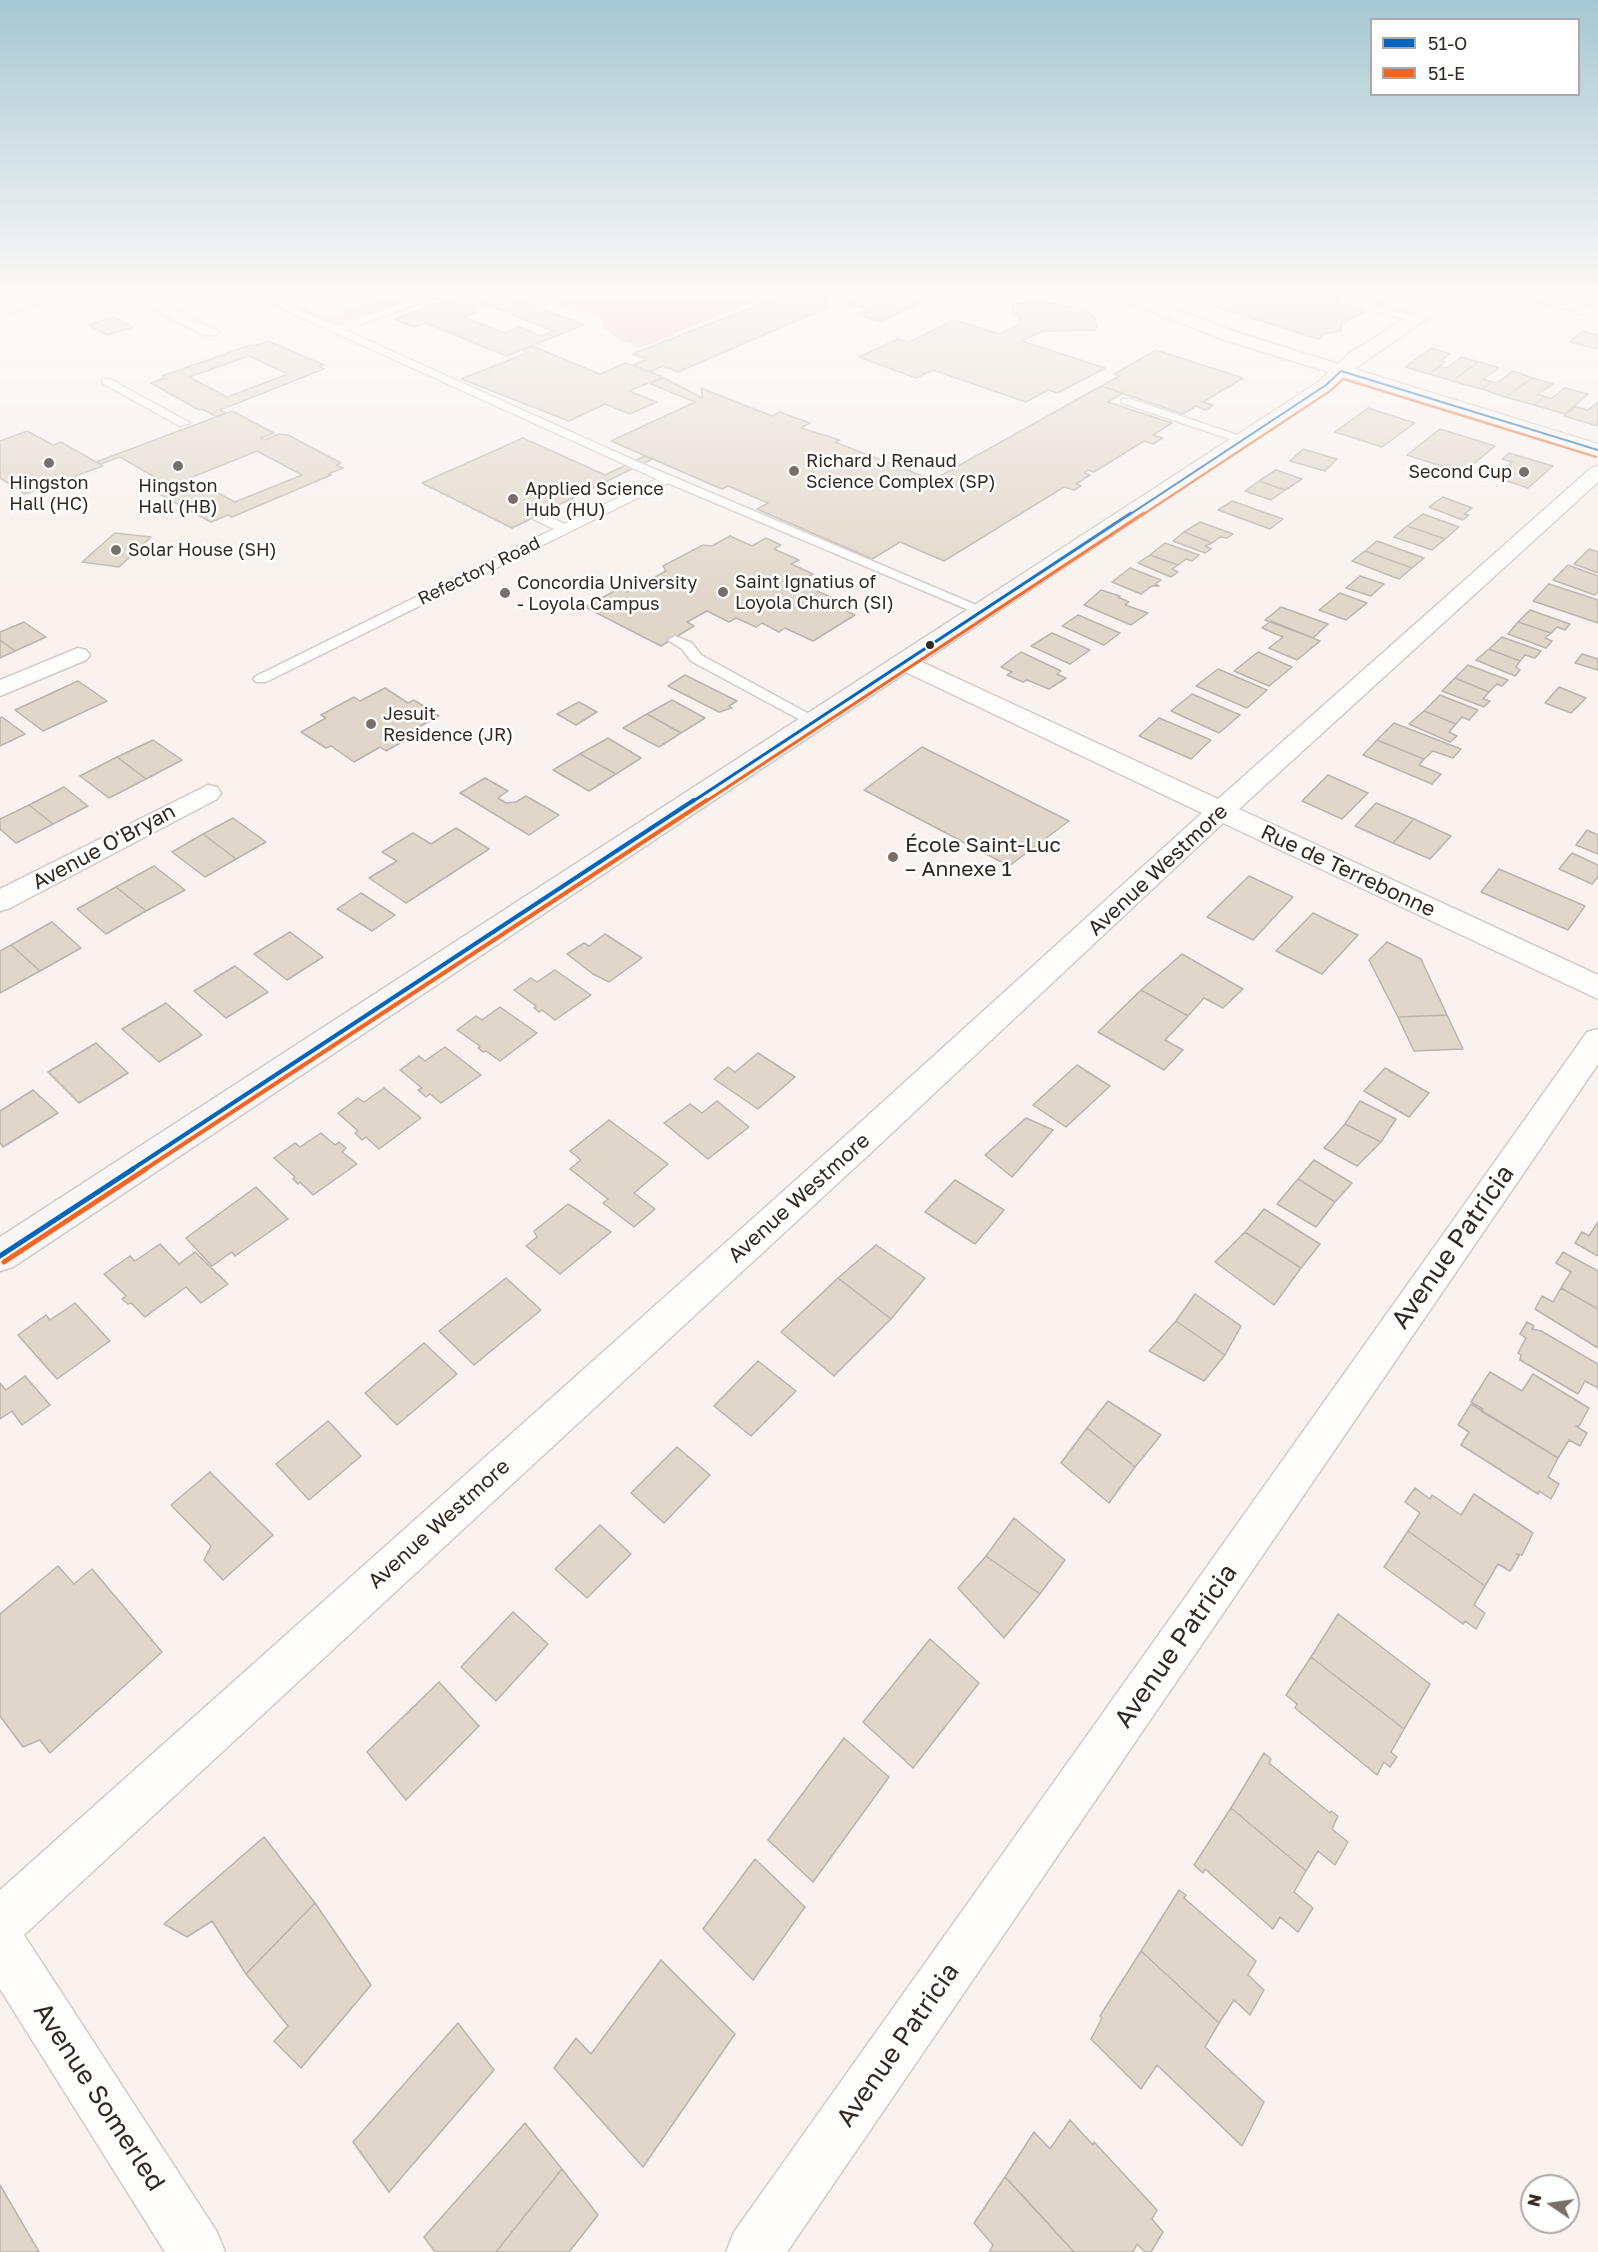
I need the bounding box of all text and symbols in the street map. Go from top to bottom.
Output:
legend [1370,18,1580,96]
text: 51-O [1428,32,1467,54]
text: 51-E [1428,62,1465,84]
place label: Richard J Renaud Science Complex (SP) [806,450,996,492]
marker: Hingston Hall (HC) [42,456,56,470]
marker: Hingston Hall (HB) [171,459,185,473]
place label: Second Cup [1409,461,1512,483]
marker: Richard J Renaud Science Complex (SP) [787,464,801,478]
marker: Second Cup [1517,465,1531,479]
place label: Hingston Hall (HC) [9,472,89,514]
place label: Hingston Hall (HB) [138,475,218,518]
place label: Applied Science Hub (HU) [525,478,664,520]
marker: Applied Science Hub (HU) [506,492,520,506]
street label: Refectory Road [414,532,544,610]
place label: Solar House (SH) [128,539,276,561]
marker: Solar House (SH) [109,543,123,557]
place label: Saint Ignatius of Loyola Church (SI) [735,571,894,614]
place label: Concordia University - Loyola Campus [517,572,697,614]
marker: Saint Ignatius of Loyola Church (SI) [716,585,730,599]
marker: Concordia University - Loyola Campus [498,586,512,600]
unlabelled marker [924,639,936,651]
place label: Jesuit Residence (JR) [383,703,513,746]
marker: Jesuit Residence (JR) [364,717,378,731]
street label: Avenue O'Bryan [28,799,180,895]
street label: Avenue Westmore [1083,799,1233,941]
street label: Rue de Terrebonne [1257,820,1439,922]
place label: École Saint-Luc – Annexe 1 [905,832,1061,882]
marker: École Saint-Luc – Annexe 1 [886,850,900,864]
street label: Avenue Westmore [723,1128,875,1268]
street label: Avenue Patricia [1385,1159,1521,1335]
street label: Avenue Westmore [363,1454,515,1594]
street label: Avenue Patricia [1108,1558,1244,1734]
street label: Avenue Patricia [830,1957,966,2133]
street label: Avenue Somerled [27,1997,171,2197]
north arrow [1520,2174,1580,2234]
text: N [1523,2192,1546,2209]

